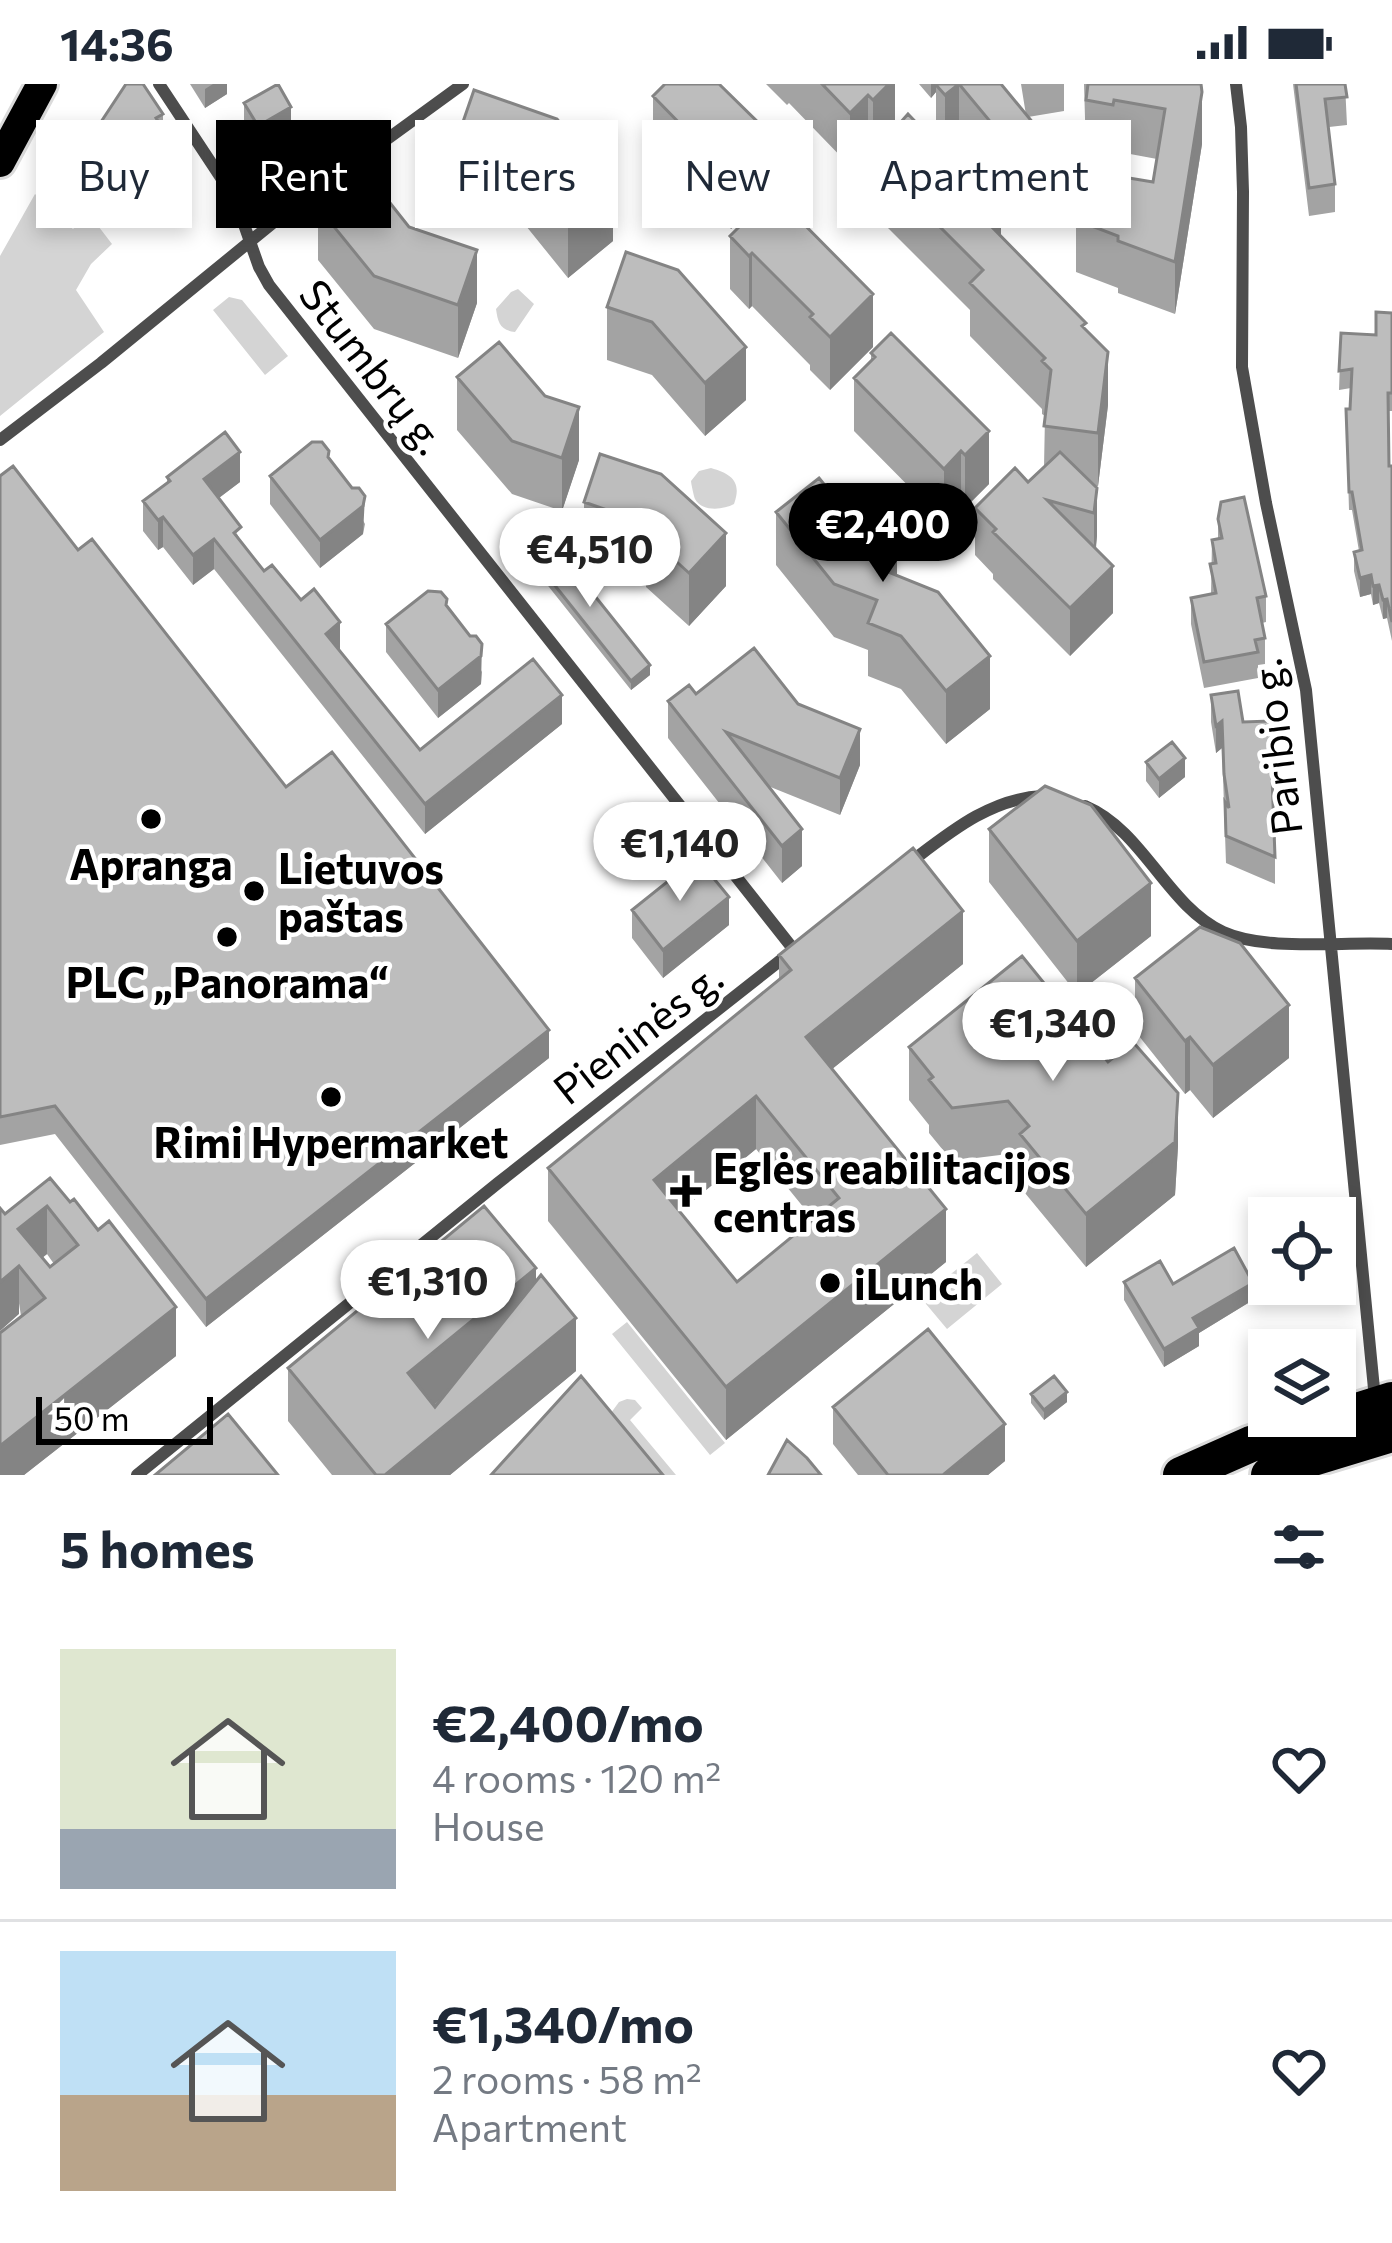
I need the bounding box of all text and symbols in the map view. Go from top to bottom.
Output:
text: 14:36 [60,15,174,70]
chip: Buy [36,120,192,228]
chip: Rent [216,120,391,228]
chip: Filters [415,120,618,228]
chip: New [642,120,813,228]
chip: Apartment [837,120,1131,228]
street label: Stumbrų g. [290,268,458,464]
pin: €2,400 [785,483,981,585]
text: €2,400 [816,498,950,546]
pin: €4,510 [492,508,688,610]
text: €4,510 [526,523,654,571]
street label: Paribio g. [1238,656,1312,838]
pin: €1,140 [582,802,778,904]
marker: Apranga [138,806,164,832]
text: €1,140 [620,817,740,865]
place label: Apranga [69,837,233,889]
place label: Lietuvos paštas [278,841,444,941]
marker: Lietuvos paštas [241,878,267,904]
marker: PLC „Panorama“ [214,924,240,950]
street label: Pieninės g. [542,950,732,1114]
place label: PLC „Panorama“ [66,955,388,1007]
pin: €1,340 [955,982,1151,1084]
text: €1,340 [989,997,1117,1045]
marker: Rimi Hypermarket [318,1084,344,1110]
place label: Rimi Hypermarket [154,1115,508,1167]
place label: Eglės reabilitacijos centras [713,1141,1071,1241]
marker: Eglės reabilitacijos centras [670,1175,702,1207]
map controls [1248,1197,1356,1437]
button: locate [1248,1197,1356,1305]
pin: €1,310 [330,1240,526,1342]
text: €1,310 [367,1255,489,1303]
place label: iLunch [854,1257,983,1309]
marker: iLunch [817,1270,843,1296]
button: layers [1248,1329,1356,1437]
scale bar [36,1391,213,1444]
text: 50 m [54,1397,130,1438]
icon: filters [1266,1514,1332,1580]
text: 5 homes [60,1516,255,1579]
text: €2,400/mo [432,1690,704,1753]
icon: home [156,1697,300,1841]
icon: heart [1266,1736,1332,1802]
text: 4 rooms · 120 m² [432,1753,721,1801]
text: House [432,1801,545,1849]
text: €1,340/mo [432,1991,694,2054]
icon: home [156,1999,300,2143]
icon: heart [1266,2038,1332,2104]
text: 2 rooms · 58 m² [432,2054,702,2102]
text: Apartment [432,2102,627,2150]

